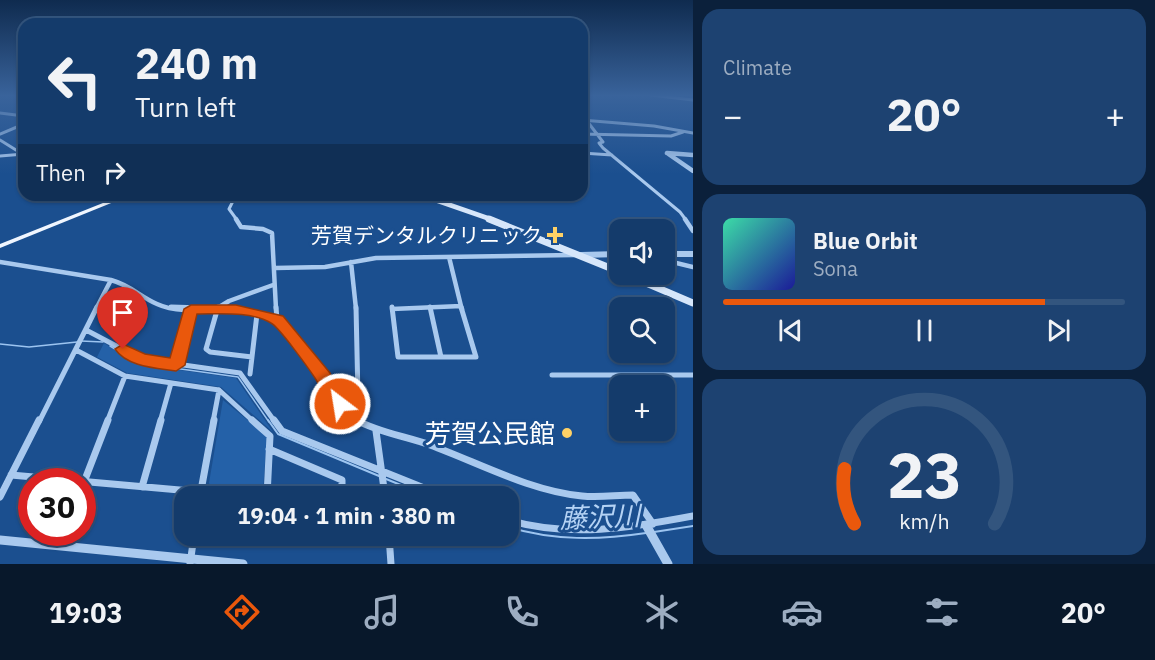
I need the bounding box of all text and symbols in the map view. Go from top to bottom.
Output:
text: 240 m [135,36,258,91]
icon: left [36,42,114,120]
text: Climate [723,54,792,81]
text: 20° [886,85,962,143]
text: Turn left [135,89,236,124]
text: − [723,94,743,137]
text: + [1105,94,1125,137]
icon: right [98,156,131,189]
text: Then [36,158,86,187]
map controls [609,219,675,441]
button: sound [609,219,675,285]
place label: 芳賀デンタルクリニック [311,221,542,249]
marker: 芳賀デンタルクリニック [546,226,564,244]
text: Blue Orbit [813,226,918,255]
text: Sona [813,255,858,282]
pin [97,287,148,349]
icon: arrive [106,296,139,329]
button: search [609,297,675,363]
icon: previous [774,314,807,347]
icon: pause [908,314,941,347]
icon: next [1042,314,1075,347]
position arrow [308,372,372,436]
button: + [609,375,675,441]
place label: 芳賀公民館 [425,416,555,450]
marker: 芳賀公民館 [560,426,574,440]
text: 23 [887,434,961,515]
speed limit sign: 30 [18,468,96,546]
water label: 藤沢川 [559,497,644,535]
text: 19:04 · 1 min · 380 m [237,501,456,530]
text: km/h [899,507,949,535]
icon: directions [221,591,263,633]
icon: music [361,591,403,633]
icon: phone [501,591,543,633]
icon: climate [641,591,683,633]
icon: car [781,591,823,633]
icon: filters [921,591,963,633]
text: 19:03 [49,595,123,630]
text: 20° [1061,595,1106,630]

